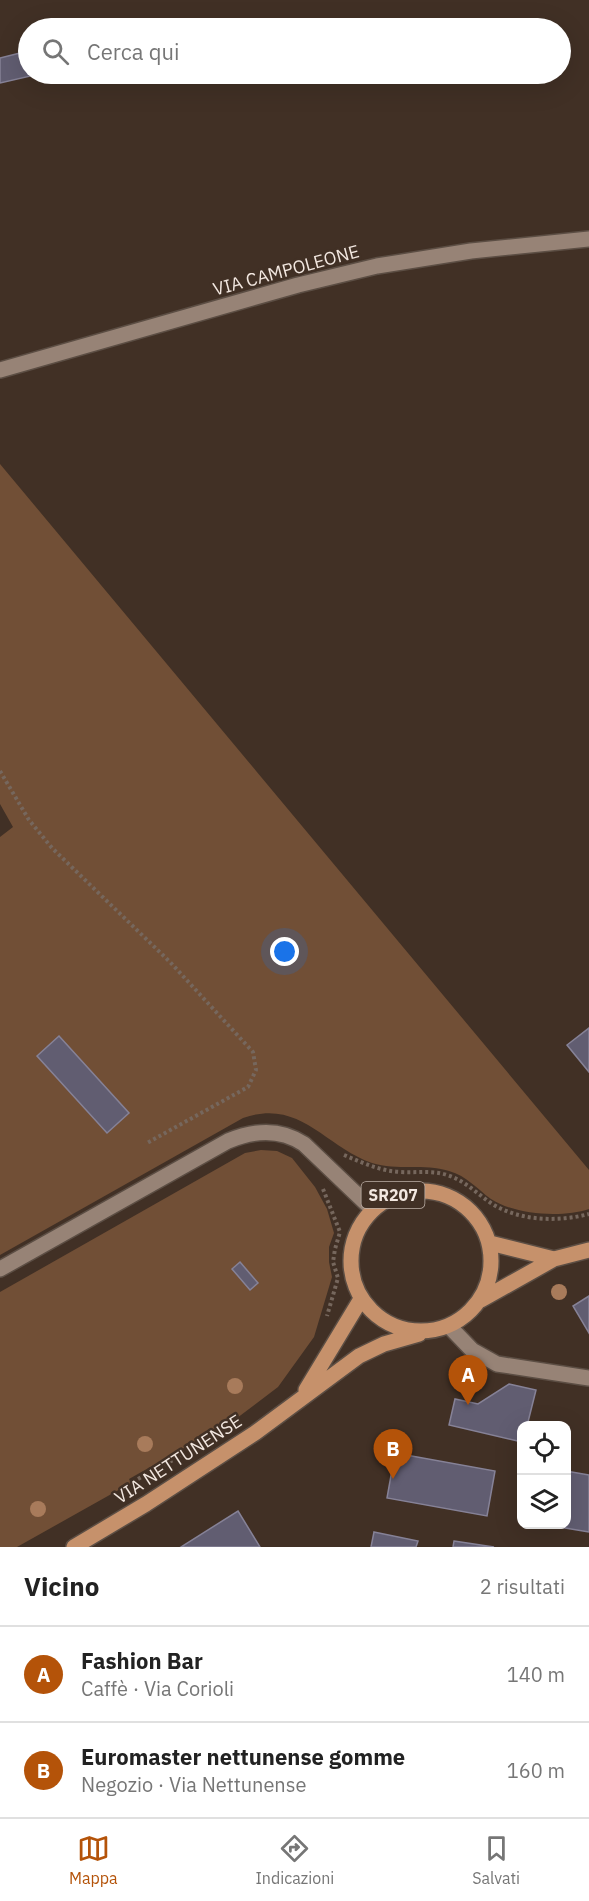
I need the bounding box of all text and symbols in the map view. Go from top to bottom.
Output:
search box [18,18,571,84]
icon: search [39,35,72,68]
text: Cerca qui [87,37,179,66]
street label: VIA CAMPOLEONE [210,239,362,301]
your location [270,937,299,966]
road number: SR207 [362,1182,424,1208]
pin: A [448,1356,488,1405]
street label: VIA NETTUNENSE [110,1409,246,1509]
map controls [517,1421,571,1529]
button: locate [517,1421,571,1475]
pin: B [374,1430,412,1479]
button: layers [517,1475,571,1529]
text: Vicino [24,1569,99,1603]
text: 2 risultati [480,1573,565,1600]
text: Fashion Bar [81,1646,203,1675]
text: A [37,1661,50,1688]
text: 140 m [507,1661,565,1688]
text: Caffè · Via Corioli [81,1675,234,1702]
text: Euromaster nettunense gomme [81,1742,405,1771]
text: B [37,1757,50,1784]
text: 160 m [507,1757,565,1784]
text: Negozio · Via Nettunense [81,1771,306,1798]
tab: Mappa [69,1832,118,1888]
tab: Indicazioni [255,1832,334,1888]
tab: Salvati [472,1832,520,1888]

